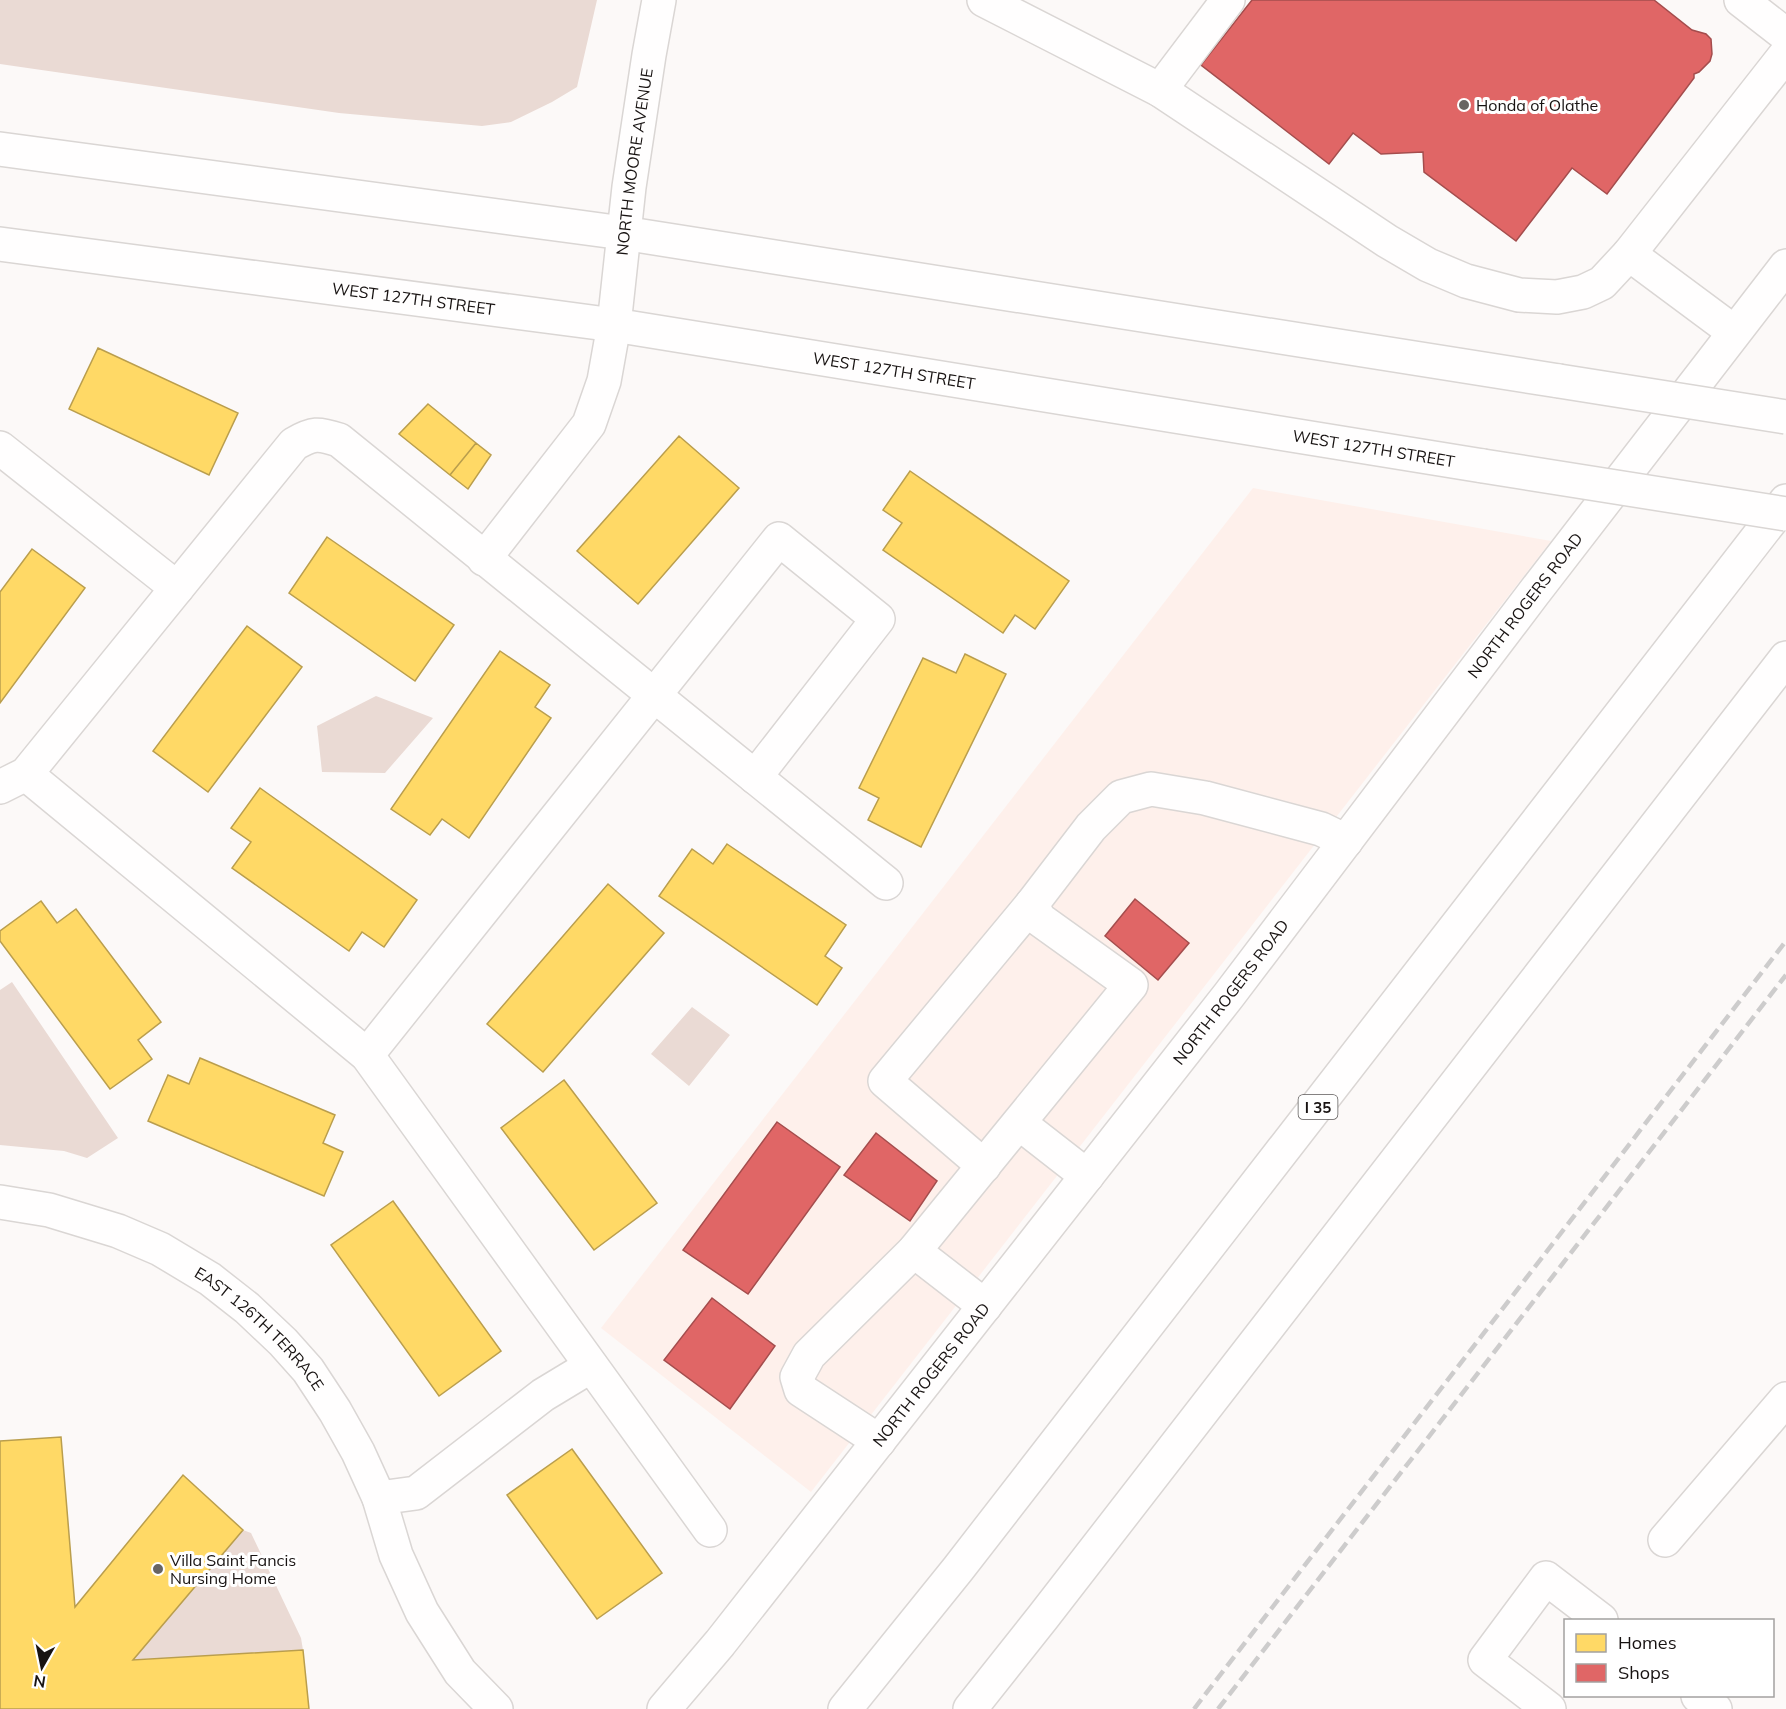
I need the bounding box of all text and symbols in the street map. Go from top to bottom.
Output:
street label: NORTH MOORE AVENUE [612,67,657,256]
place label: Honda of Olathe [1476,95,1598,115]
marker: Honda of Olathe [1457,98,1471,112]
street label: WEST 127TH STREET [331,278,497,319]
street label: WEST 127TH STREET [811,347,977,394]
street label: WEST 127TH STREET [1291,425,1457,471]
street label: NORTH ROGERS ROAD [1463,528,1587,682]
street label: NORTH ROGERS ROAD [1168,915,1293,1068]
road number: I 35 [1298,1095,1338,1119]
street label: EAST 126TH TERRACE [191,1262,329,1394]
street label: NORTH ROGERS ROAD [868,1298,994,1451]
place label: Villa Saint Fancis Nursing Home [170,1550,296,1588]
marker: Villa Saint Fancis Nursing Home [151,1562,165,1576]
legend [1564,1619,1774,1697]
text: Homes [1618,1631,1677,1654]
north arrow [12,1637,72,1697]
text: Shops [1618,1661,1670,1684]
text: N [32,1671,47,1693]

